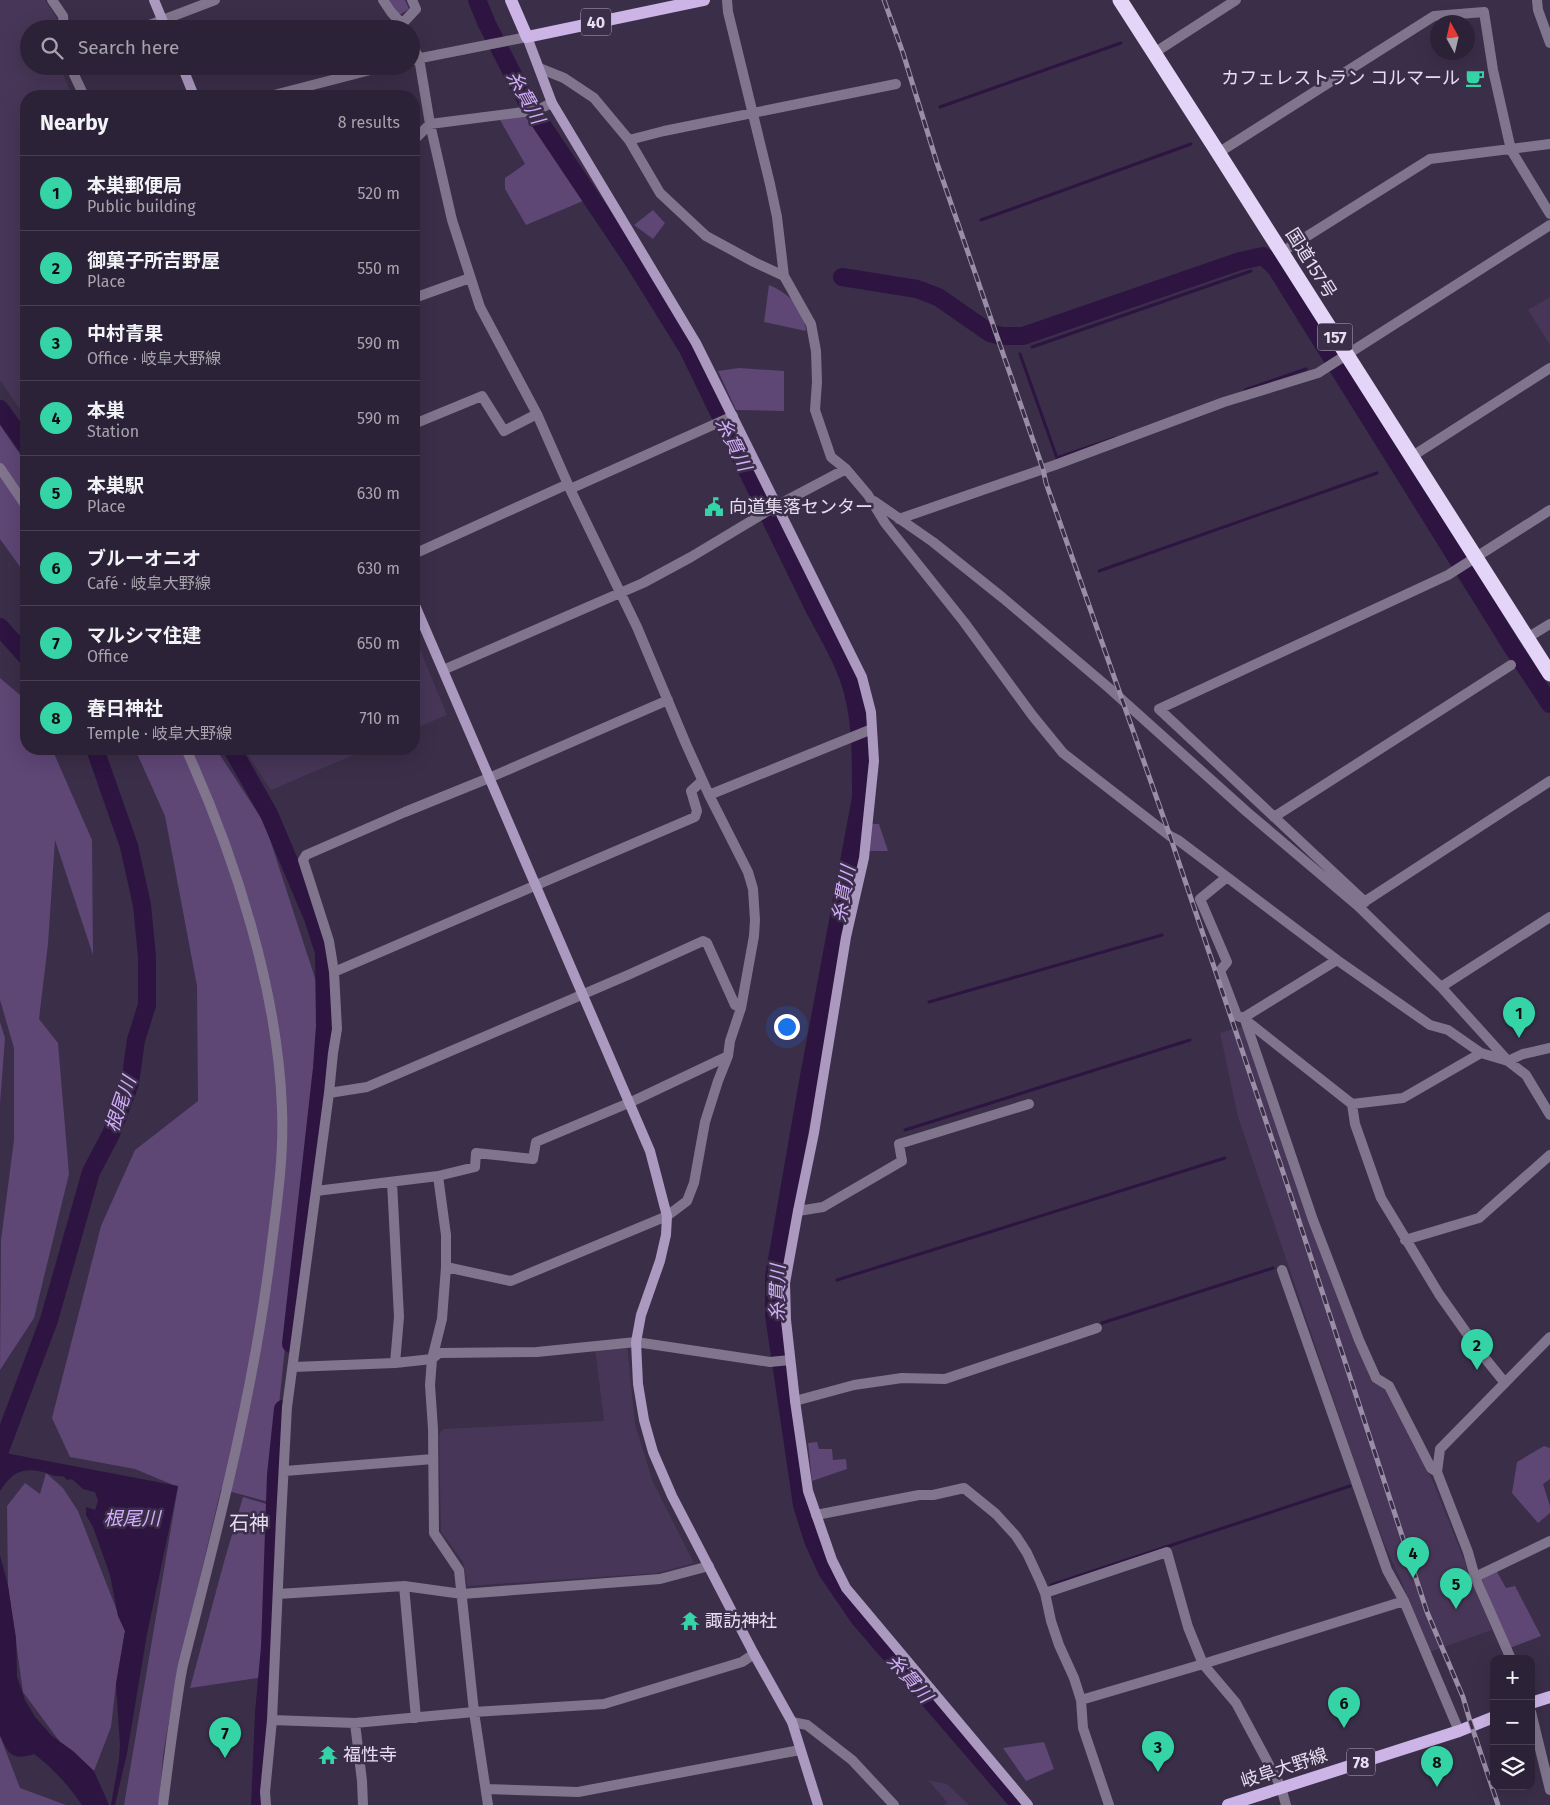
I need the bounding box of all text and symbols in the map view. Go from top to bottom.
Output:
road number: 40 [581,8,611,36]
north arrow [1430,15,1475,60]
search box [20,20,420,75]
icon: search [38,34,66,62]
text: Search here [78,36,179,59]
water label: 糸貫川 [502,67,550,129]
place label: カフェレストラン コルマール [1221,67,1460,89]
cafe icon: カフェレストラン コルマール [1464,67,1486,89]
text: Nearby [40,110,108,136]
text: 8 results [338,113,400,132]
text: 本巣郵便局 [87,174,182,197]
text: 1 [52,184,60,203]
text: 520 m [357,184,400,203]
text: Public building [87,197,195,216]
street label: 国道157号 [1281,224,1341,302]
text: 御菓子所吉野屋 [87,249,220,272]
text: 2 [52,259,60,278]
text: 550 m [357,259,400,278]
text: Place [87,272,126,291]
text: 中村青果 [87,322,163,345]
road number: 157 [1318,324,1352,351]
text: 3 [52,334,60,353]
text: 590 m [357,334,400,353]
text: Office · 岐阜大野線 [87,349,221,368]
text: 本巣 [87,399,125,422]
text: 4 [51,409,61,428]
text: 590 m [357,409,400,428]
water label: 糸貫川 [711,414,757,477]
text: Station [87,422,139,441]
text: 本巣駅 [87,474,144,497]
text: 5 [52,484,60,503]
text: 630 m [357,484,400,503]
public building icon: 向道集落センター [703,496,725,518]
place label: 向道集落センター [729,496,873,518]
text: Place [87,497,126,516]
text: ブルーオニオ [87,547,201,570]
text: 6 [51,559,61,578]
text: 630 m [357,559,400,578]
text: Café · 岐阜大野線 [87,574,211,593]
text: マルシマ住建 [87,624,201,647]
text: 7 [52,634,60,653]
text: 650 m [357,634,400,653]
text: Office [87,647,129,666]
text: 春日神社 [87,697,163,720]
text: 8 [51,709,61,728]
text: 710 m [359,709,400,728]
text: Temple · 岐阜大野線 [87,724,232,743]
water label: 糸貫川 [827,862,860,924]
pin: 1 [1503,997,1535,1038]
your location [774,1014,800,1040]
water label: 根尾川 [100,1072,141,1135]
water label: 糸貫川 [766,1262,790,1322]
pin: 2 [1461,1329,1493,1370]
water label: 根尾川 [103,1507,162,1530]
district label: 石神 [229,1511,269,1535]
pin: 4 [1397,1537,1429,1578]
pin: 5 [1440,1568,1472,1609]
temple icon: 諏訪神社 [679,1610,701,1632]
place label: 諏訪神社 [705,1610,777,1632]
water label: 糸貫川 [882,1649,938,1709]
map controls [1490,1655,1535,1790]
button: + [1490,1655,1535,1700]
pin: 6 [1328,1687,1360,1728]
button: − [1490,1700,1535,1745]
pin: 7 [209,1717,241,1758]
pin: 3 [1142,1731,1174,1772]
temple icon: 福性寺 [317,1744,339,1766]
place label: 福性寺 [343,1744,397,1766]
street label: 岐阜大野線 [1238,1744,1330,1792]
button: layers [1490,1745,1535,1790]
pin: 8 [1421,1746,1453,1787]
road number: 78 [1347,1748,1375,1775]

